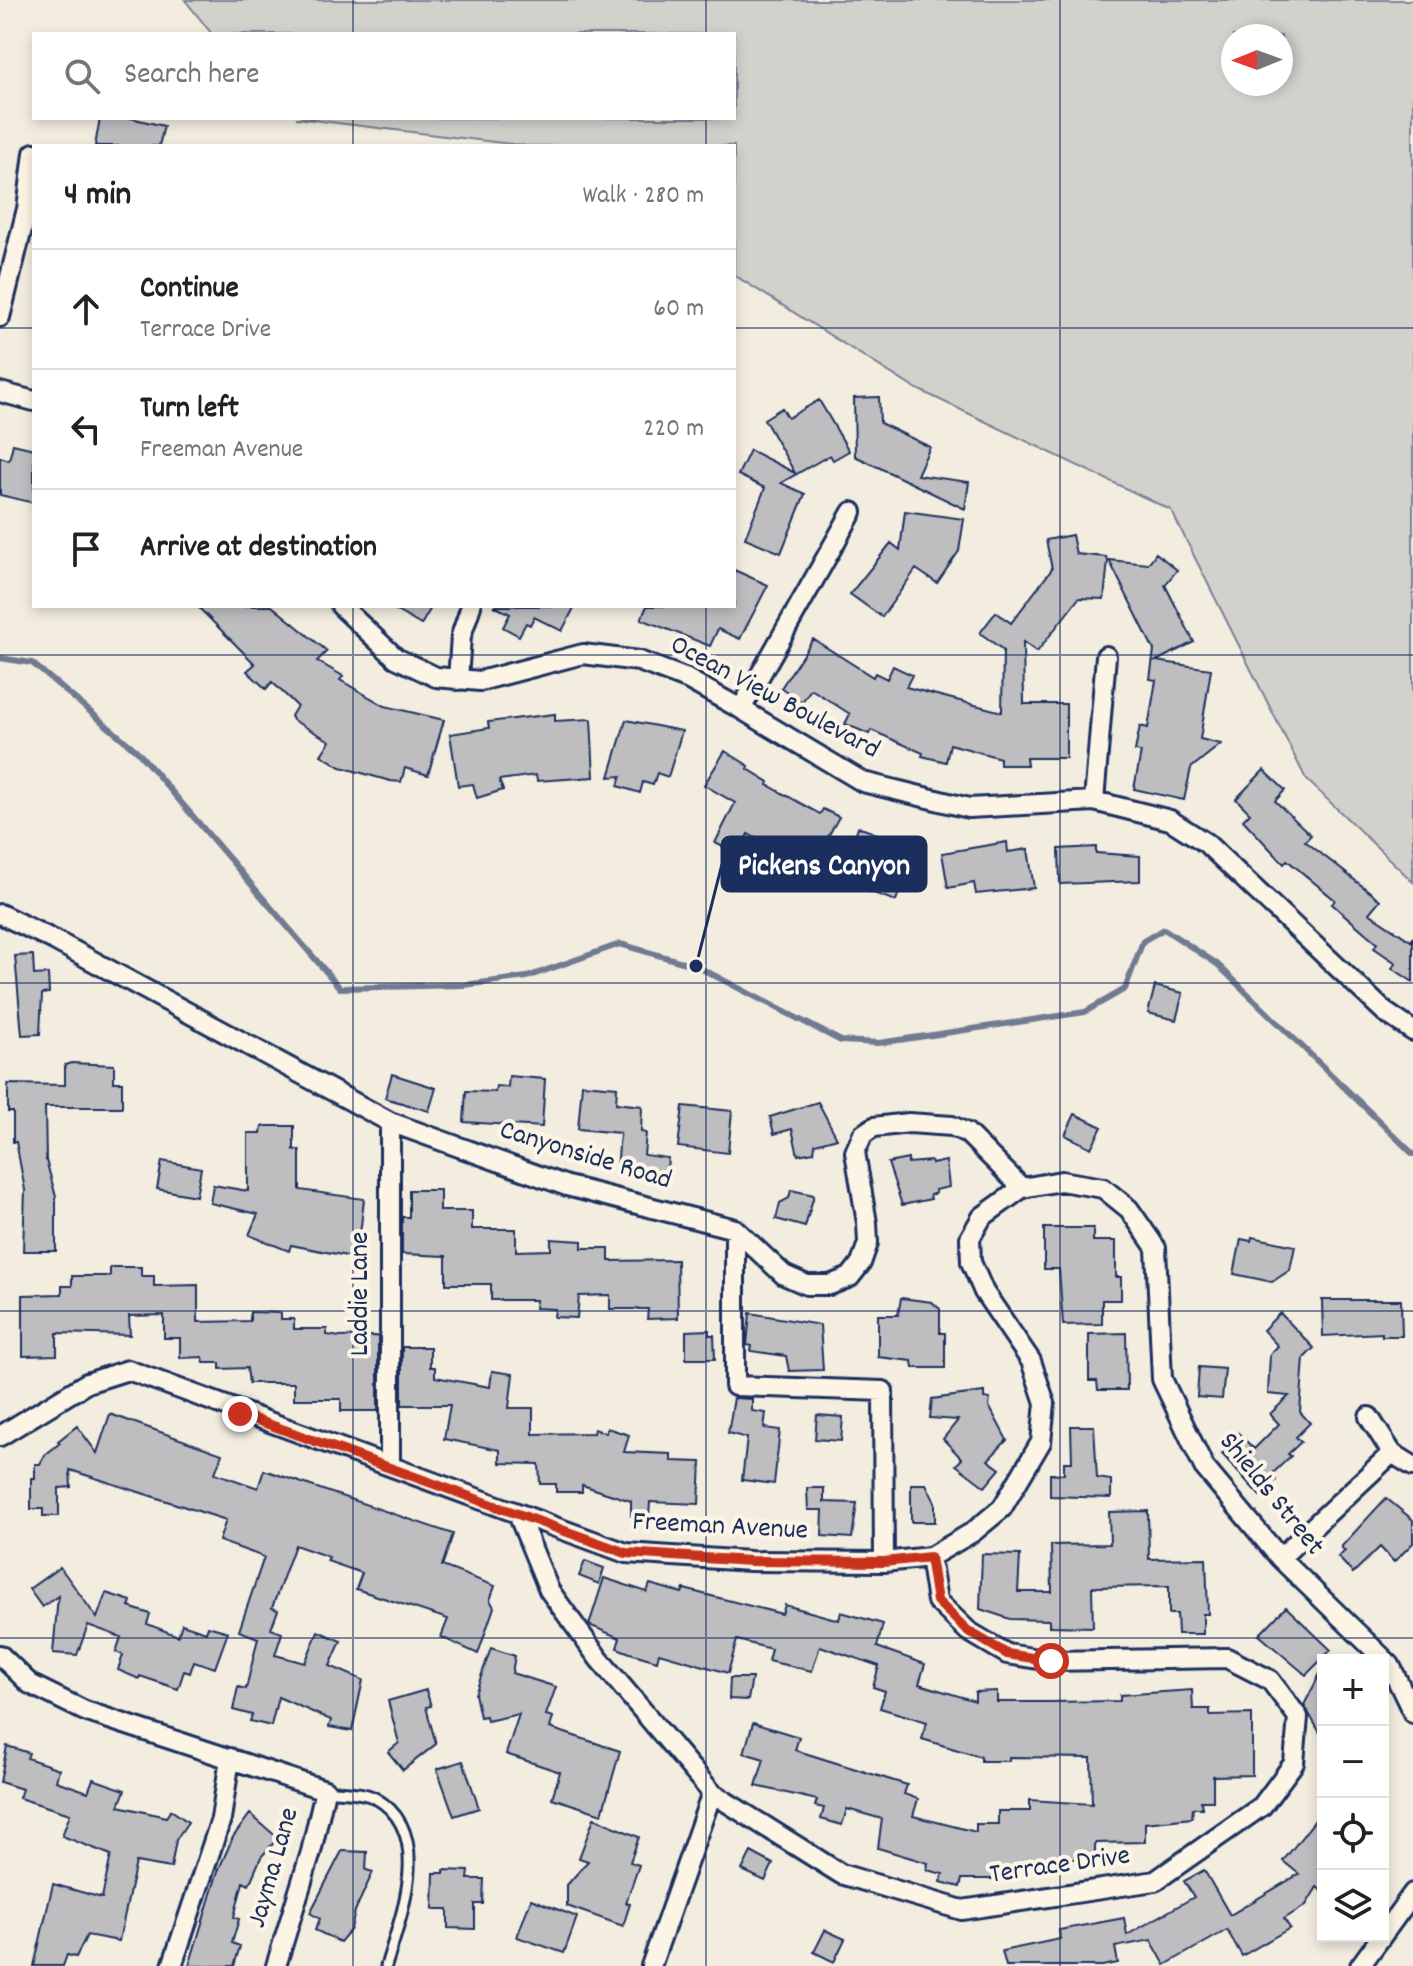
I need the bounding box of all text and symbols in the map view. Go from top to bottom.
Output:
north arrow [1221,24,1293,96]
search box [32,32,736,120]
icon: search [60,54,104,98]
text: Search here [124,55,260,98]
text: 4 min [64,172,131,221]
text: Walk · 280 m [582,178,704,215]
text: Continue [140,269,239,312]
icon: ahead [64,287,108,331]
text: 60 m [653,291,704,328]
text: Terrace Drive [140,312,271,349]
text: Turn left [140,389,239,432]
icon: left [64,407,108,451]
text: 220 m [643,411,704,448]
text: Freeman Avenue [140,432,303,469]
icon: arrive [64,527,108,571]
text: Arrive at destination [140,528,377,571]
street label: Ocean View Boulevard [662,627,886,771]
callout: Pickens Canyon [722,837,926,891]
text: Pickens Canyon [738,847,910,890]
street label: Canyonside Road [494,1112,676,1202]
street label: Laddie Lane [342,1232,382,1356]
route end [222,1396,258,1432]
street label: Shields Street [1208,1425,1332,1565]
street label: Freeman Avenue [631,1503,809,1553]
route start [1033,1643,1069,1679]
map controls [1317,1654,1389,1942]
button: + [1317,1654,1389,1726]
button: − [1317,1726,1389,1798]
button: locate [1317,1798,1389,1870]
street label: Jayma Lane [239,1803,311,1933]
street label: Terrace Drive [987,1837,1133,1897]
button: layers [1317,1870,1389,1942]

